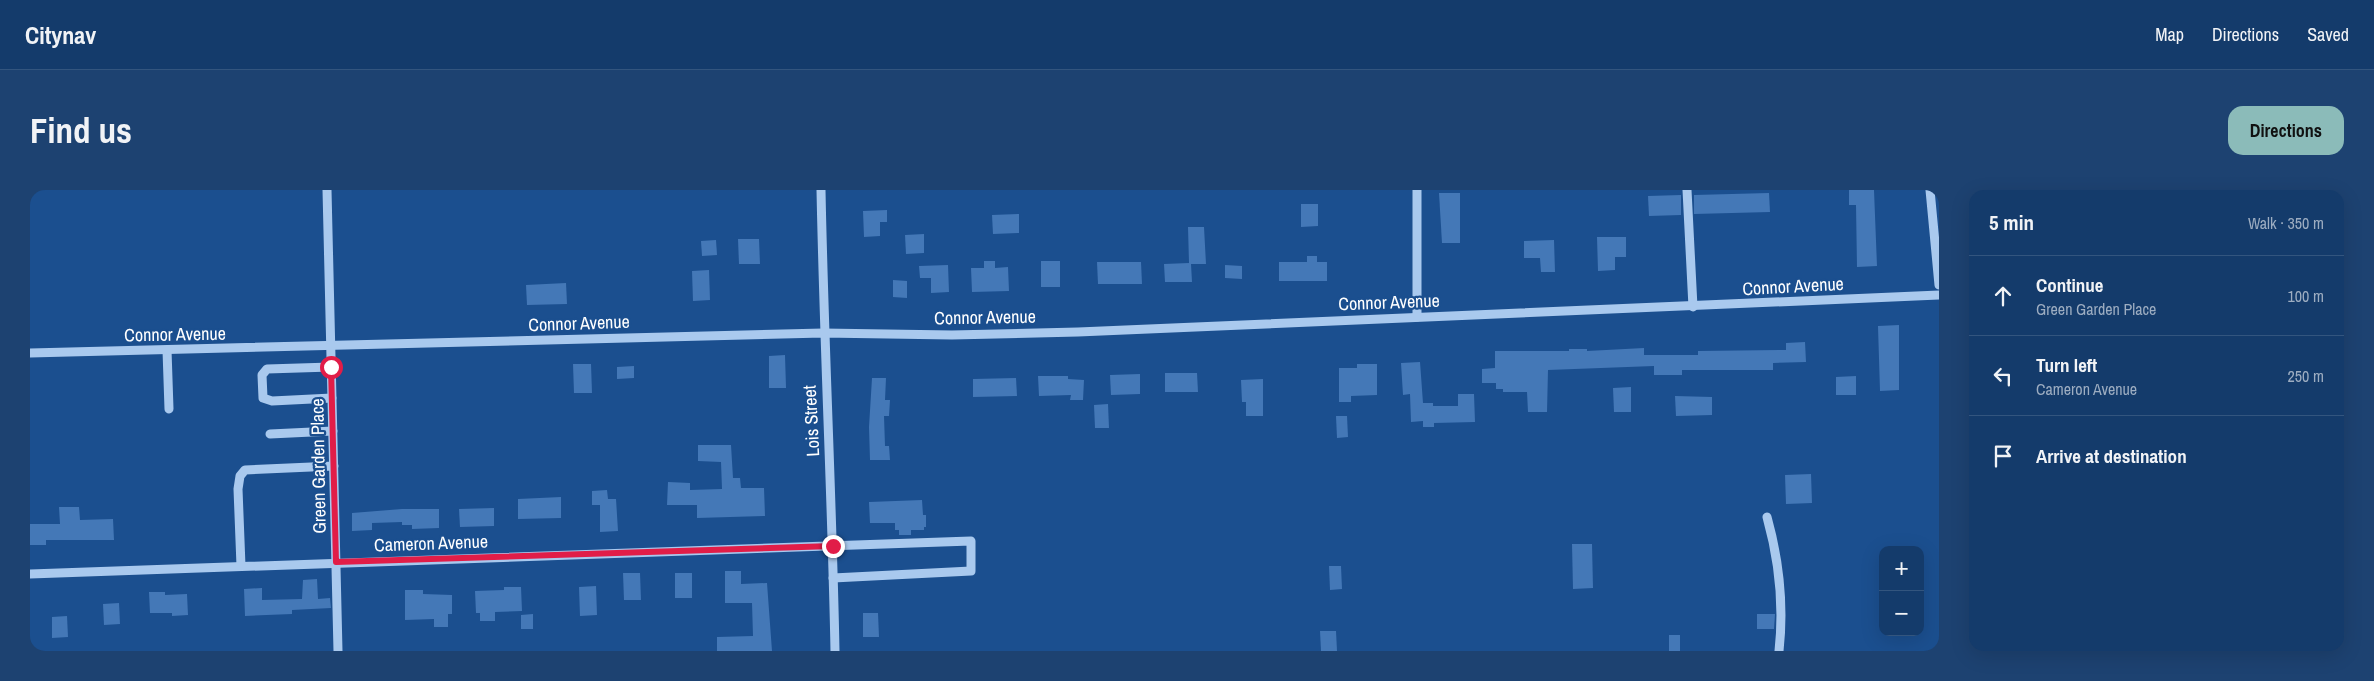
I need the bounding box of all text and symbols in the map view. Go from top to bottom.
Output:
text: Citynav [25,19,96,51]
text: Map [2155,22,2184,47]
text: Directions [2212,22,2279,47]
text: Saved [2307,22,2349,47]
button: Directions [2228,106,2344,155]
text: Find us [30,107,132,154]
text: 5 min [1989,208,2034,237]
text: Walk · 350 m [2248,212,2324,234]
street label: Connor Avenue [1742,271,1844,301]
text: Continue [2036,272,2104,298]
icon: ahead [1989,282,2017,310]
text: 100 m [2288,285,2324,307]
street label: Connor Avenue [1338,288,1440,316]
text: Green Garden Place [2036,298,2156,320]
street label: Connor Avenue [934,304,1036,330]
street label: Connor Avenue [528,309,630,337]
street label: Connor Avenue [124,321,226,347]
text: Turn left [2036,352,2097,378]
route start [320,356,343,379]
icon: left [1989,362,2017,390]
text: 250 m [2288,365,2324,387]
text: Cameron Avenue [2036,378,2137,400]
street label: Lois Street [797,385,825,457]
street label: Green Garden Place [304,398,332,534]
icon: arrive [1989,442,2017,470]
text: Arrive at destination [2036,443,2187,469]
street label: Cameron Avenue [374,529,488,557]
route end [822,535,845,558]
map controls [1879,546,1924,636]
button: + [1879,546,1924,591]
button: − [1879,591,1924,636]

